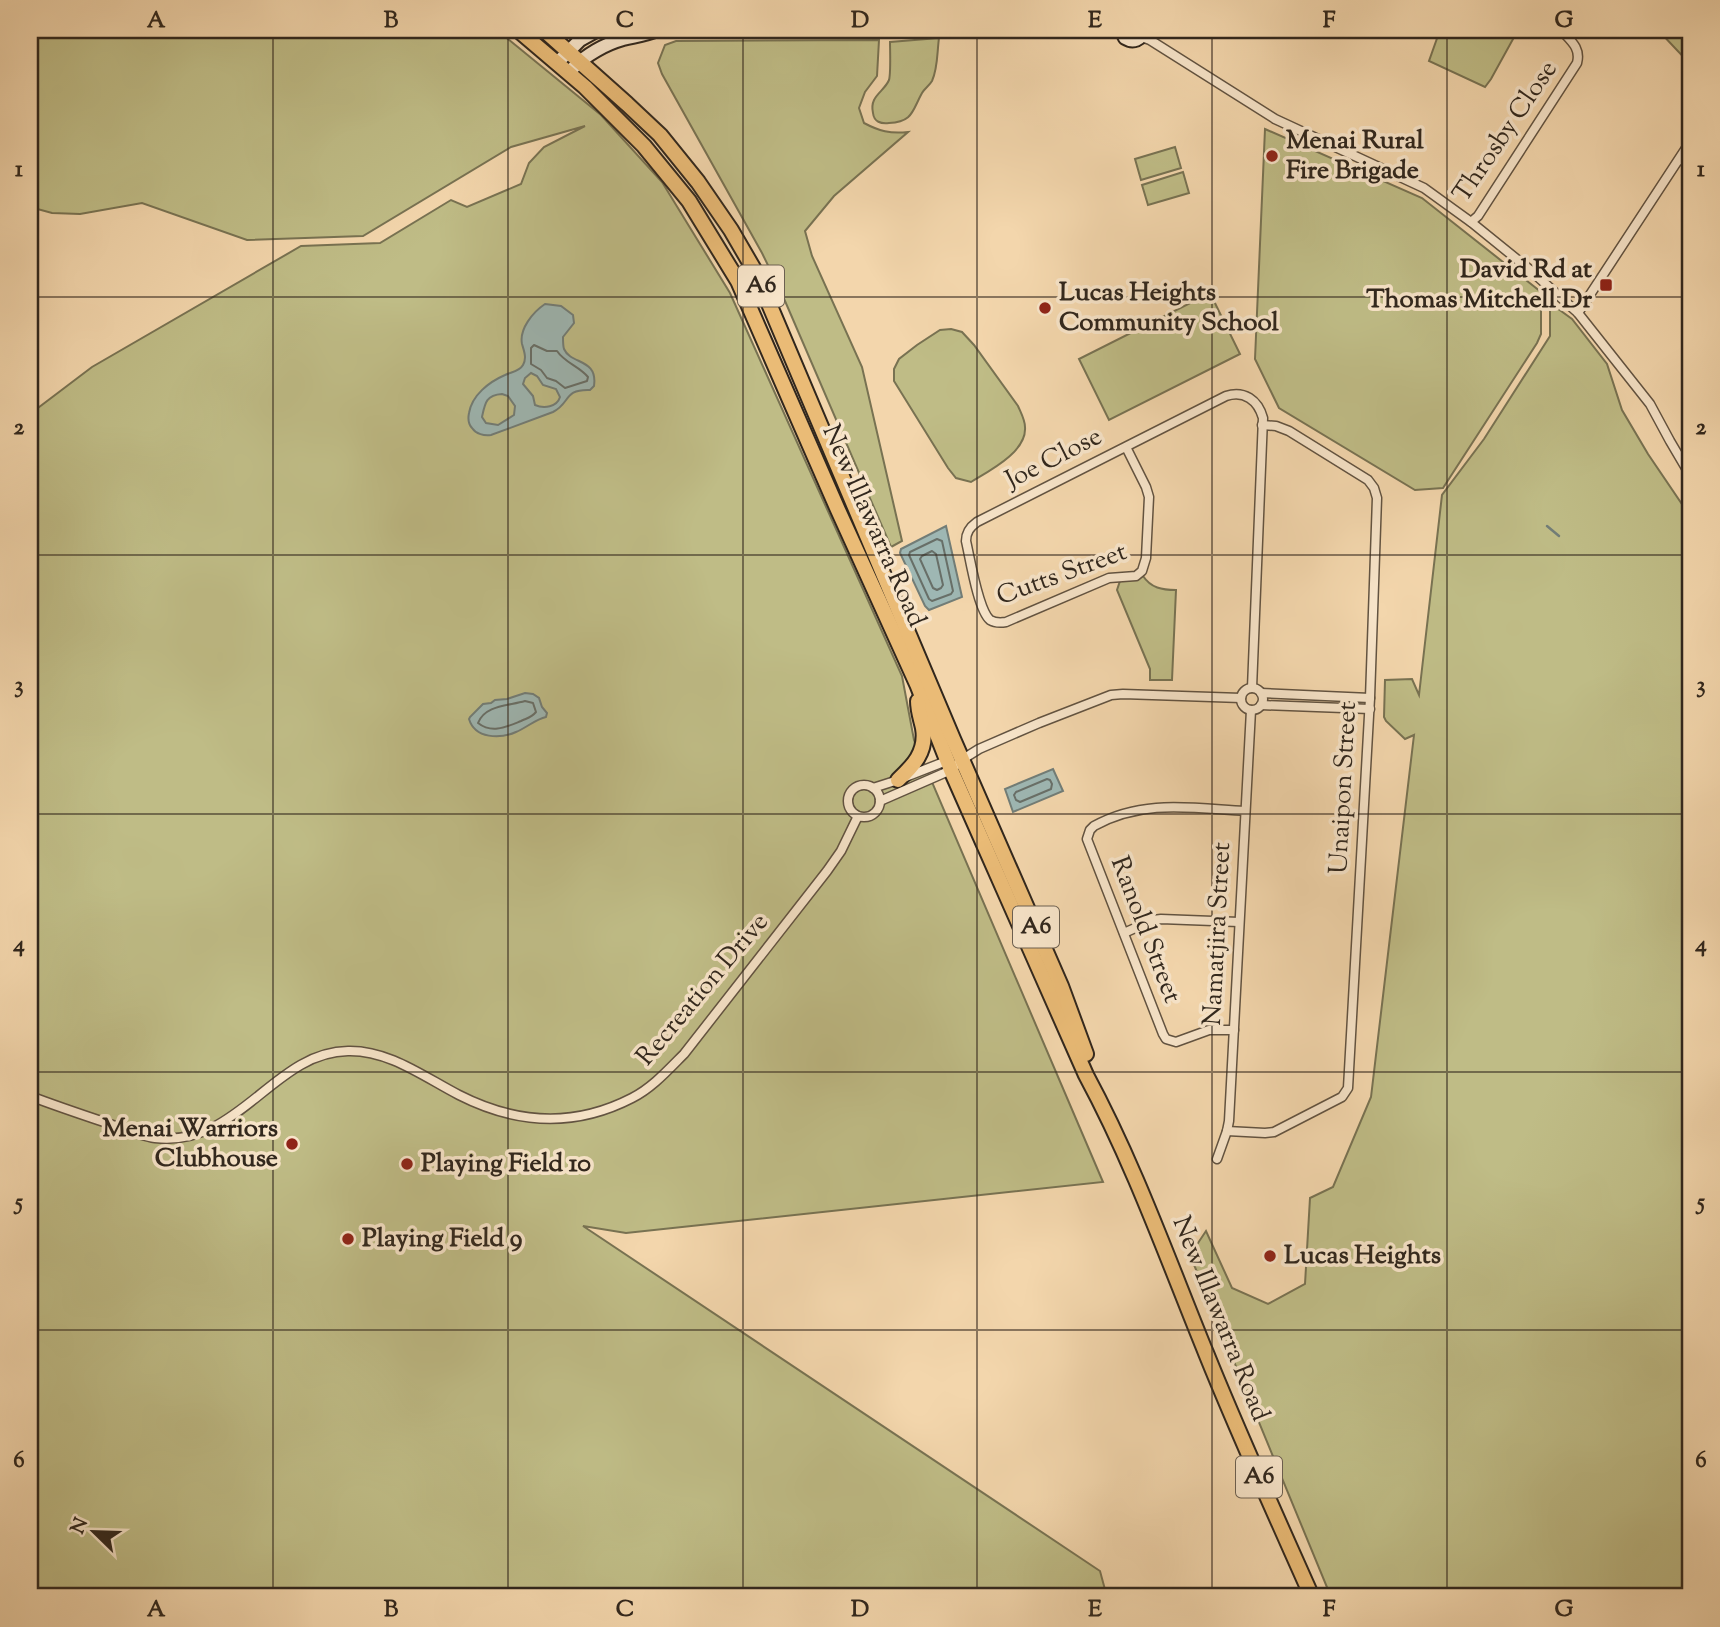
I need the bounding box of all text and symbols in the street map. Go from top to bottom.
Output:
text: A [147,5,166,38]
text: B [384,5,399,38]
text: C [616,5,634,38]
text: D [851,5,869,38]
text: E [1088,5,1102,38]
text: F [1323,5,1336,38]
text: G [1555,5,1574,38]
street label: Throsby Close [1445,54,1567,210]
place label: Menai Rural Fire Brigade [1286,123,1425,190]
marker: Menai Rural Fire Brigade [1264,148,1280,164]
text: 1 [15,154,23,187]
text: 1 [1697,154,1705,187]
place label: David Rd at Thomas Mitchell Dr [1366,252,1592,319]
road number: A6 [738,265,784,306]
place label: Lucas Heights Community School [1059,275,1280,342]
marker: David Rd at Thomas Mitchell Dr [1598,277,1614,293]
marker: Lucas Heights Community School [1037,300,1053,316]
text: 2 [14,412,25,445]
text: 2 [1696,412,1707,445]
street label: New Illawarra Road [812,419,934,634]
street label: Joe Close [998,419,1109,500]
street label: Cutts Street [992,534,1132,616]
text: 3 [14,670,24,703]
text: 3 [1696,670,1706,703]
street label: Unaipon Street [1321,701,1367,875]
street label: Namatjira Street [1195,841,1241,1027]
street label: Ranold Street [1100,851,1190,1009]
street label: Recreation Drive [628,906,778,1074]
road number: A6 [1013,906,1059,947]
text: 4 [12,929,25,962]
text: 4 [1694,929,1707,962]
place label: Menai Warriors Clubhouse [102,1111,278,1178]
marker: Menai Warriors Clubhouse [284,1136,300,1152]
place label: Playing Field 10 [421,1146,591,1183]
marker: Playing Field 10 [399,1156,415,1172]
text: 5 [13,1187,23,1220]
text: 5 [1695,1187,1705,1220]
street label: New Illawarra Road [1162,1211,1278,1427]
place label: Playing Field 9 [362,1221,523,1258]
marker: Playing Field 9 [340,1231,356,1247]
place label: Lucas Heights [1284,1238,1441,1275]
marker: Lucas Heights [1262,1248,1278,1264]
text: 6 [13,1445,25,1478]
text: 6 [1695,1445,1707,1478]
road number: A6 [1236,1456,1282,1498]
north arrow [60,1498,130,1568]
text: N [65,1514,96,1539]
text: A [147,1594,166,1627]
text: B [384,1594,399,1627]
text: C [616,1594,634,1627]
text: D [851,1594,869,1627]
text: E [1088,1594,1102,1627]
text: F [1323,1594,1336,1627]
text: G [1555,1594,1574,1627]

